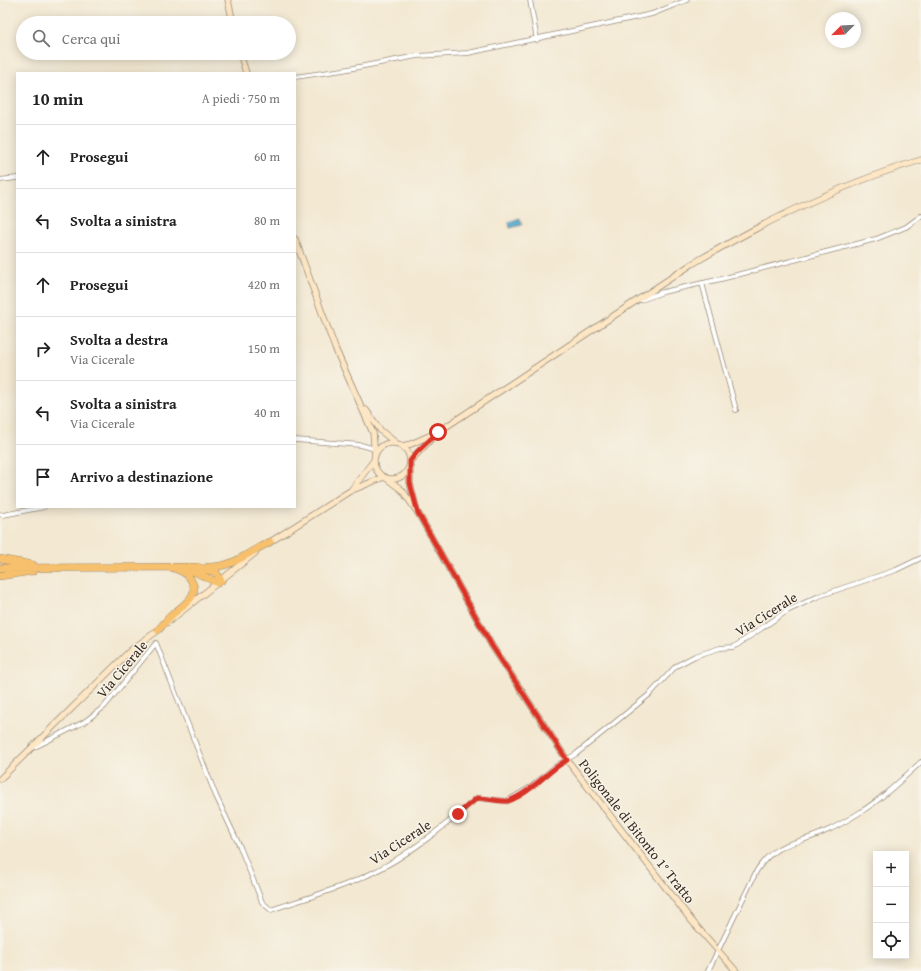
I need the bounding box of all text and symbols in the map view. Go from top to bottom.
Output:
north arrow [825,12,861,48]
search box [16,16,296,60]
icon: search [30,27,52,49]
text: Cerca qui [62,28,120,49]
text: 10 min [32,86,83,111]
text: A piedi · 750 m [202,89,280,108]
icon: ahead [32,146,54,168]
text: Prosegui [70,146,128,167]
text: 60 m [254,147,280,166]
icon: left [32,210,54,232]
text: Svolta a sinistra [70,210,177,231]
text: 80 m [254,211,280,230]
icon: ahead [32,274,54,296]
text: Prosegui [70,274,128,295]
text: 420 m [248,275,280,294]
text: Svolta a destra [70,329,168,350]
icon: right [32,338,54,360]
text: 150 m [248,339,280,358]
text: Via Cicerale [70,350,135,369]
text: Svolta a sinistra [70,393,177,414]
icon: left [32,402,54,424]
text: 40 m [254,403,280,422]
text: Via Cicerale [70,414,135,433]
route start [429,423,447,441]
icon: arrive [32,466,54,488]
text: Arrivo a destinazione [70,466,213,487]
street label: Via Cicerale [731,587,801,641]
street label: Via Cicerale [92,635,152,702]
street label: Poligonale di Bitonto 1° Tratto [574,755,700,907]
route end [449,805,467,823]
street label: Via Cicerale [365,814,435,869]
map controls [873,851,909,959]
button: + [873,851,909,887]
button: − [873,887,909,923]
button: locate [873,923,909,959]

